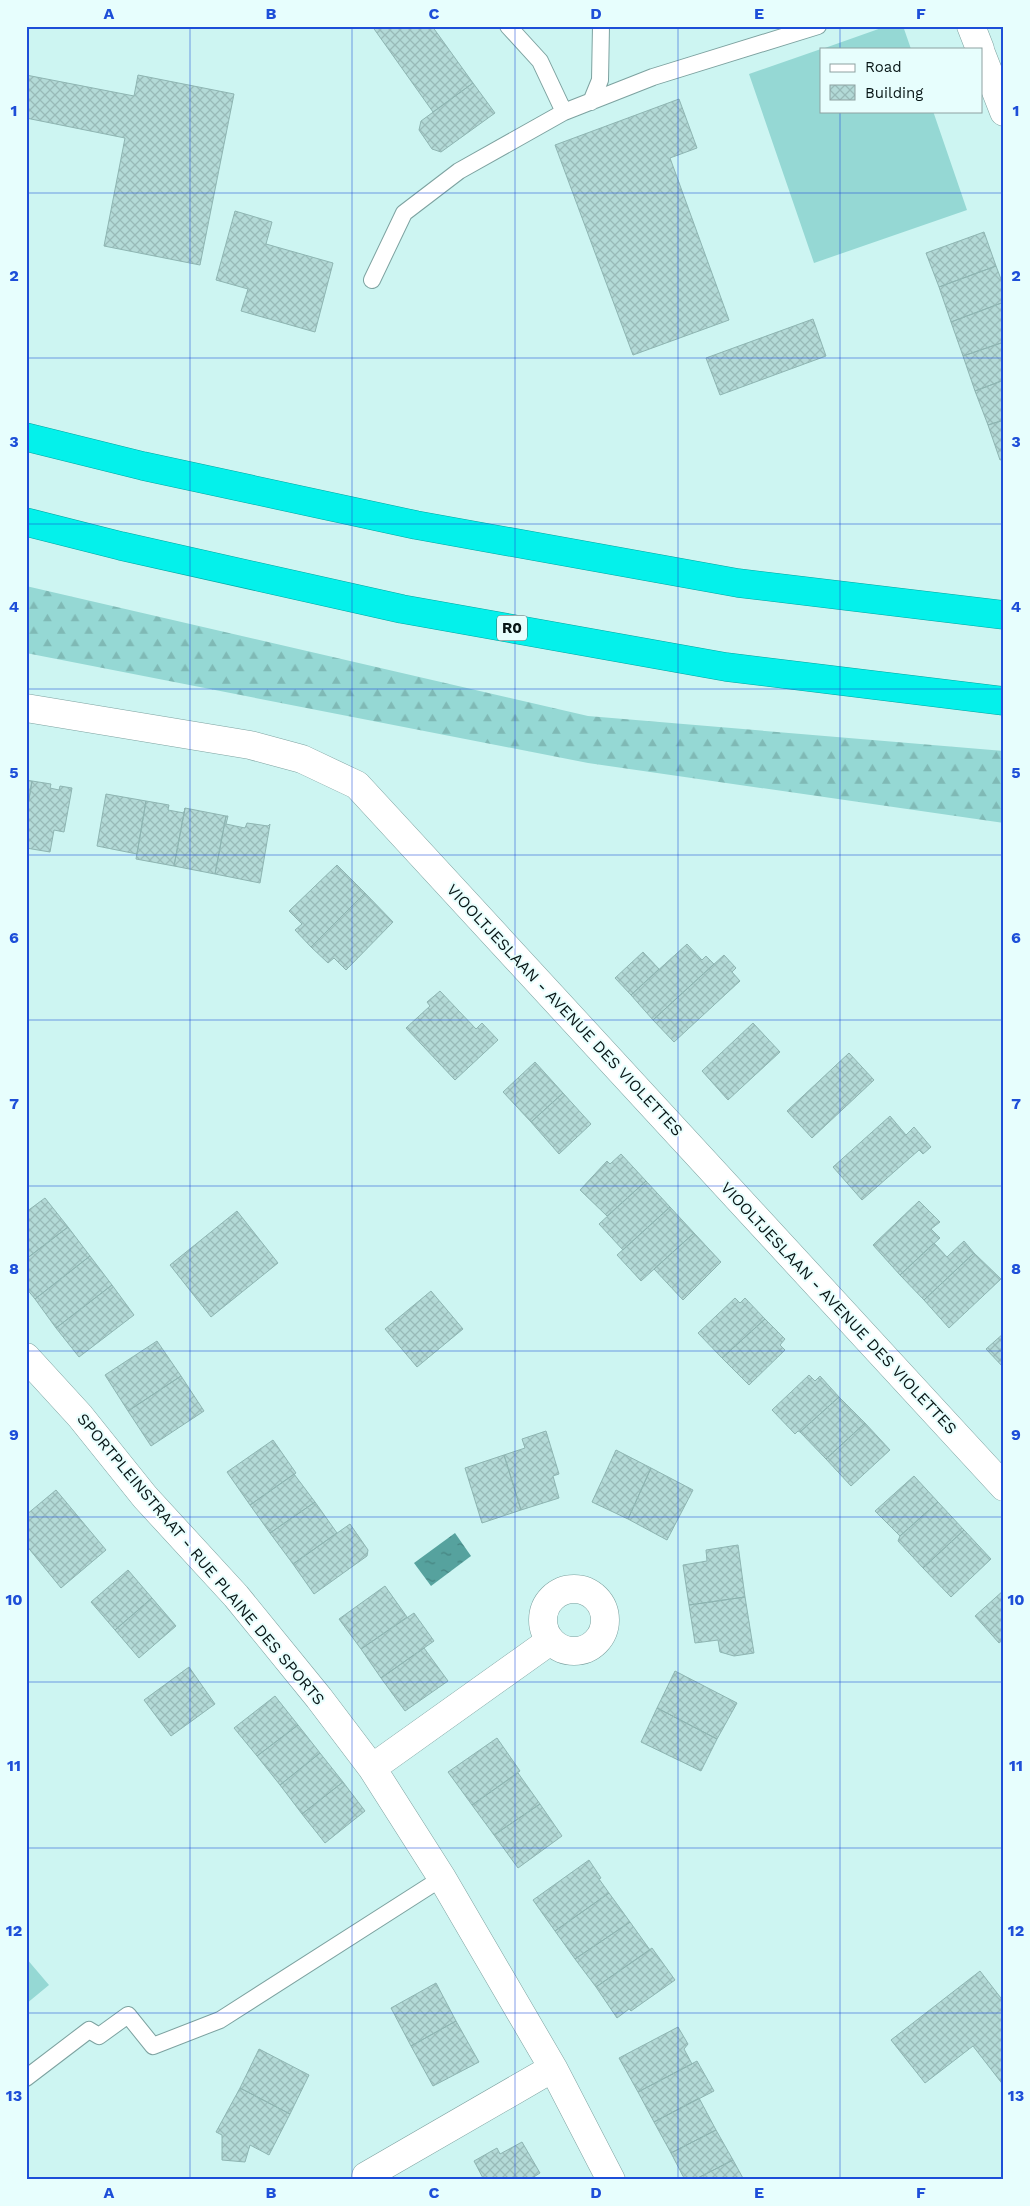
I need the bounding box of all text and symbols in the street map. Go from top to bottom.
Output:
text: A [104,4,115,23]
text: B [266,4,277,23]
text: C [429,4,440,23]
text: D [590,4,602,23]
text: E [754,4,764,23]
text: F [916,4,926,23]
legend [820,48,982,112]
text: Road [865,58,902,76]
text: Building [865,84,923,102]
text: 1 [11,101,17,120]
text: 1 [1013,101,1019,120]
text: 2 [9,266,19,285]
text: 2 [1011,266,1021,285]
text: 3 [9,432,19,451]
text: 3 [1011,432,1021,451]
text: 4 [9,597,19,616]
text: 4 [1011,597,1021,616]
road number: R0 [497,616,527,640]
text: 5 [9,763,19,782]
text: 5 [1011,763,1021,782]
street label: VIOOLTJESLAAN - AVENUE DES VIOLETTES [443,880,687,1140]
text: 6 [9,928,19,947]
text: 6 [1011,928,1021,947]
text: 7 [9,1094,19,1113]
text: 7 [1011,1094,1021,1113]
street label: VIOOLTJESLAAN - AVENUE DES VIOLETTES [717,1178,961,1438]
text: 8 [9,1259,19,1278]
text: 8 [1011,1259,1021,1278]
street label: SPORTPLEINSTRAAT - RUE PLAINE DES SPORTS [73,1409,329,1709]
text: 9 [9,1425,19,1444]
text: 9 [1011,1425,1021,1444]
text: 10 [5,1590,23,1609]
text: 10 [1007,1590,1025,1609]
text: 11 [7,1756,21,1775]
text: 11 [1009,1756,1023,1775]
text: 12 [6,1921,22,1940]
text: 12 [1008,1921,1024,1940]
text: 13 [6,2086,22,2105]
text: 13 [1008,2086,1024,2105]
text: A [104,2183,115,2202]
text: B [266,2183,277,2202]
text: C [429,2183,440,2202]
text: D [590,2183,602,2202]
text: E [754,2183,764,2202]
text: F [916,2183,926,2202]

